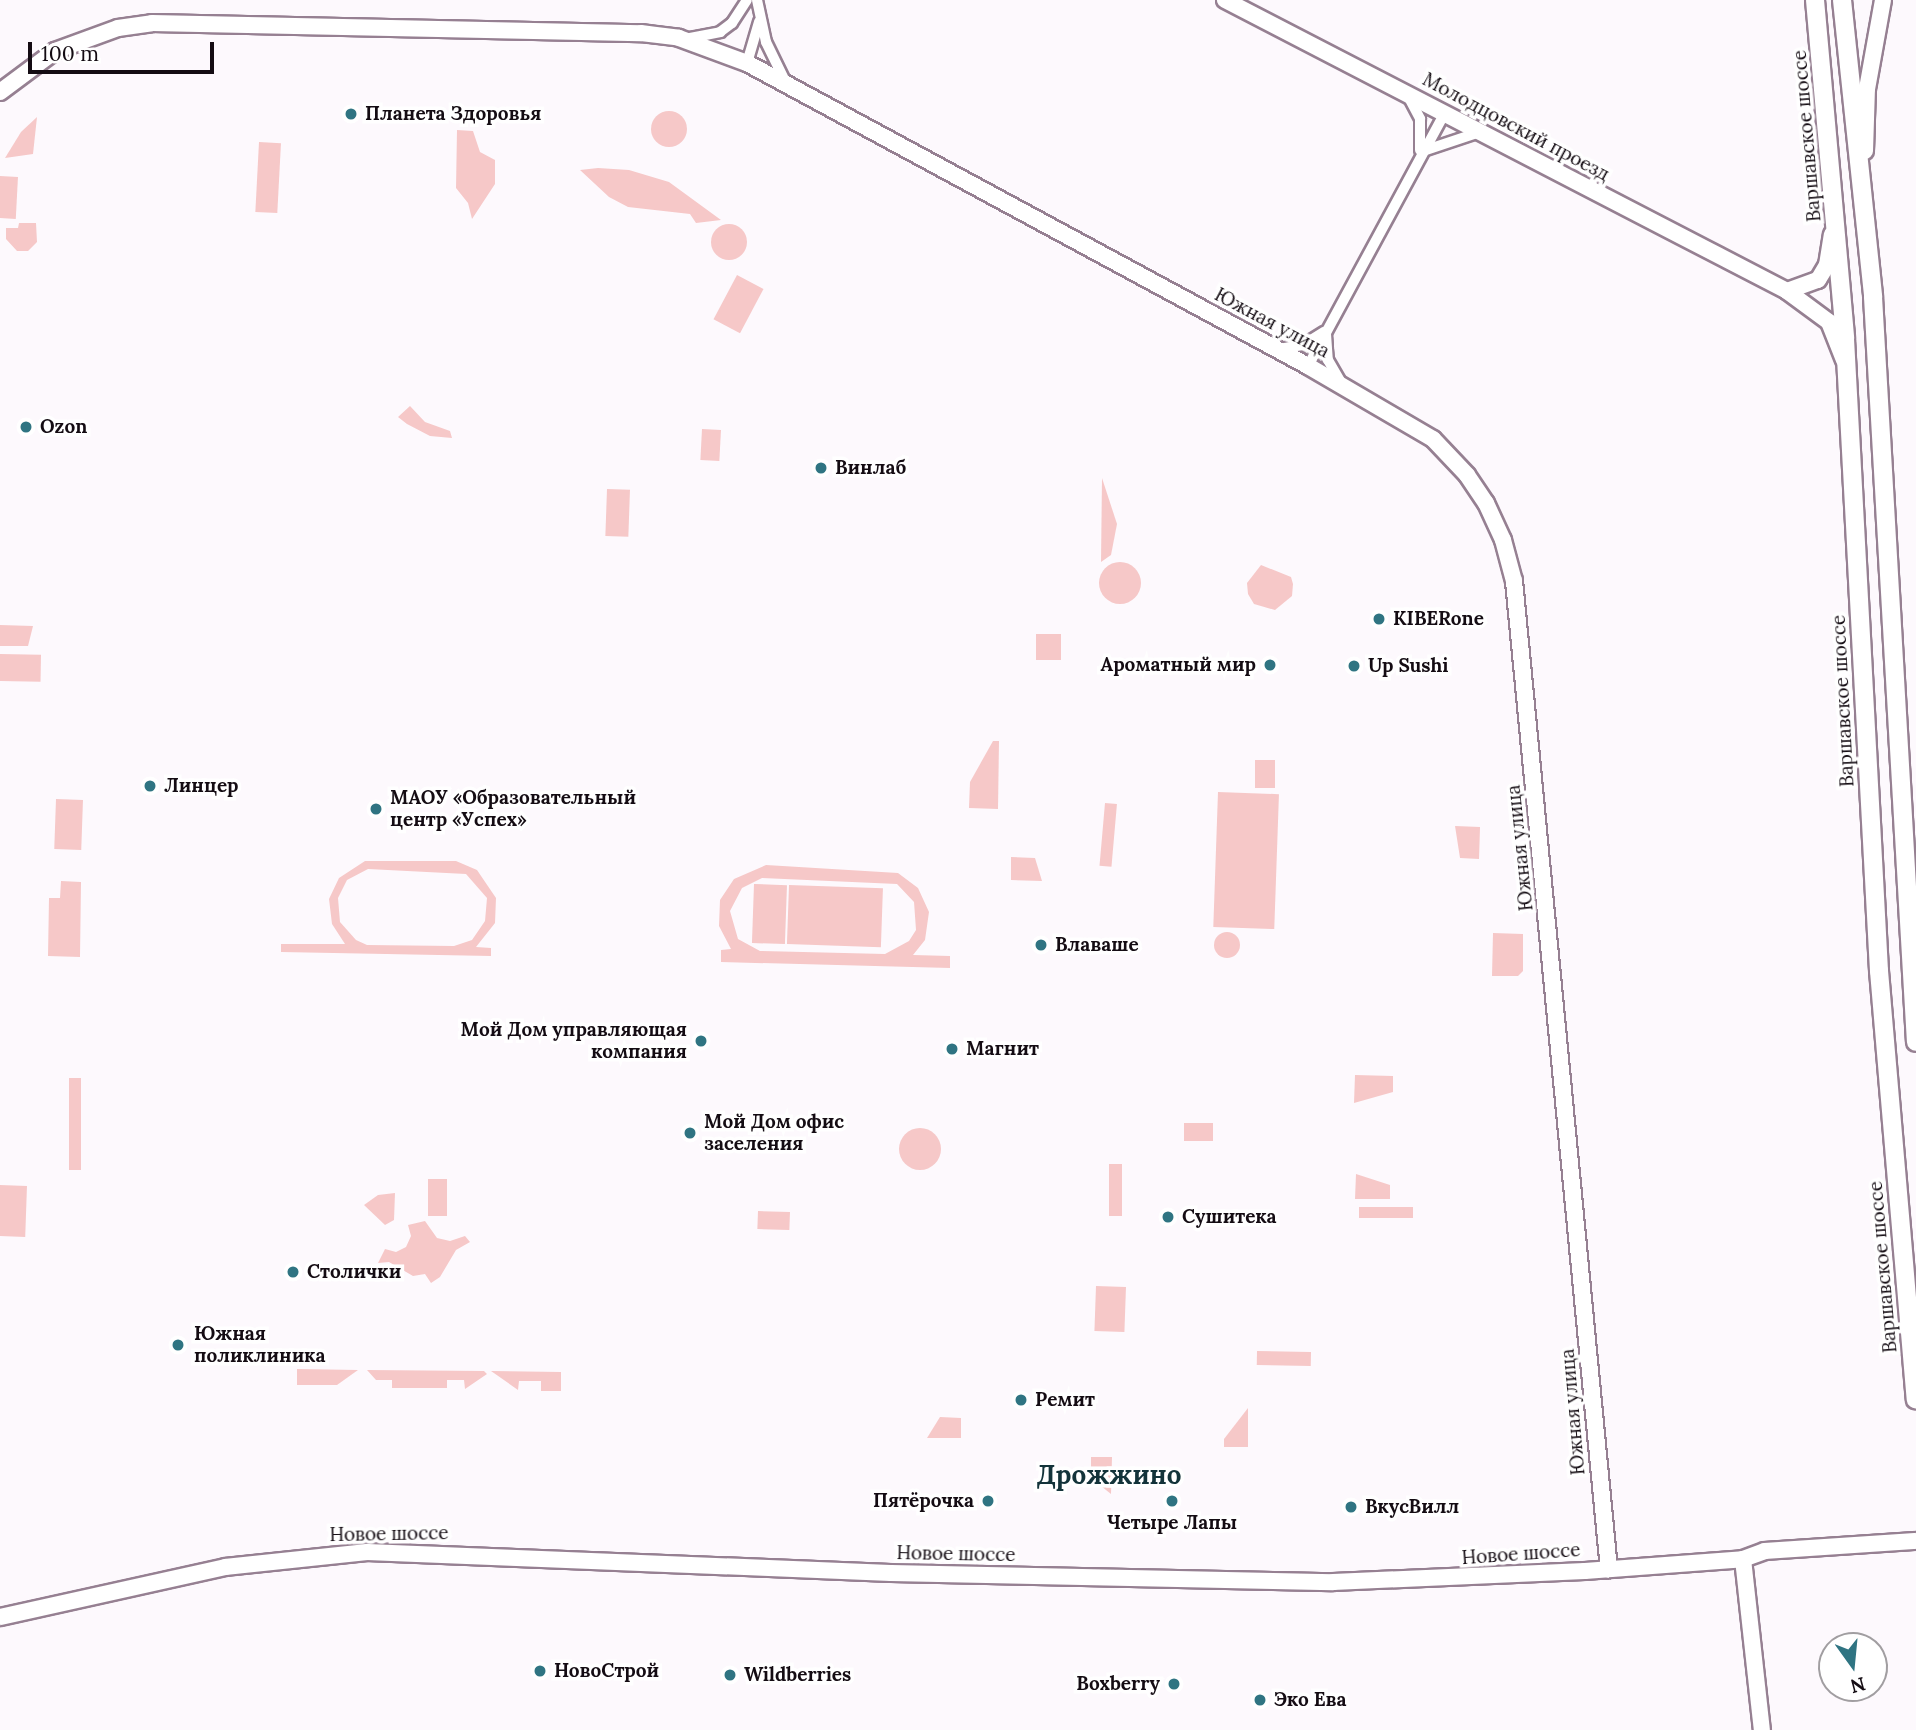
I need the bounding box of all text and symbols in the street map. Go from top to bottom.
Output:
scale bar [32,28,217,72]
text: 100 m [41,40,99,67]
street label: Варшавское шоссе [1788,49,1826,223]
street label: Молодцовский проезд [1419,68,1613,186]
place label: Планета Здоровья [365,103,542,125]
marker: Планета Здоровья [343,106,359,122]
street label: Южная улица [1211,283,1333,363]
place label: Ozon [40,416,87,438]
marker: Ozon [18,419,34,435]
place label: Винлаб [835,457,906,479]
marker: Винлаб [813,460,829,476]
place label: KIBERone [1393,608,1484,630]
marker: KIBERone [1371,611,1387,627]
street label: Варшавское шоссе [1827,614,1859,788]
place label: Ароматный мир [1100,654,1256,676]
place label: Up Sushi [1368,655,1449,677]
marker: Ароматный мир [1262,657,1278,673]
marker: Up Sushi [1346,658,1362,674]
place label: Линцер [164,775,239,797]
marker: Линцер [142,778,158,794]
street label: Южная улица [1502,784,1538,912]
place label: МАОУ «Образовательный центр «Успех» [390,787,636,831]
marker: МАОУ «Образовательный центр «Успех» [368,801,384,817]
place label: Влаваше [1055,934,1139,956]
marker: Влаваше [1033,937,1049,953]
place label: Мой Дом управляющая компания [461,1019,687,1063]
marker: Мой Дом управляющая компания [693,1033,709,1049]
place label: Магнит [966,1038,1039,1060]
marker: Магнит [944,1041,960,1057]
place label: Мой Дом офис заселения [704,1111,844,1155]
marker: Мой Дом офис заселения [682,1125,698,1141]
street label: Варшавское шоссе [1864,1180,1902,1354]
place label: Сушитека [1182,1206,1277,1228]
marker: Сушитека [1160,1209,1176,1225]
place label: Столички [307,1261,401,1283]
marker: Столички [285,1264,301,1280]
place label: Южная поликлиника [194,1323,325,1367]
marker: Южная поликлиника [168,1335,188,1355]
street label: Южная улица [1556,1348,1590,1476]
place label: Ремит [1035,1389,1095,1411]
marker: Ремит [1013,1392,1029,1408]
district label: Дрожжино [1036,1459,1182,1491]
place label: Пятёрочка [873,1490,974,1512]
marker: Пятёрочка [980,1493,996,1509]
marker: Четыре Лапы [1164,1493,1180,1509]
place label: ВкусВилл [1365,1496,1459,1518]
marker: ВкусВилл [1343,1499,1359,1515]
place label: Четыре Лапы [1107,1512,1237,1534]
street label: Новое шоссе [329,1522,449,1546]
street label: Новое шоссе [1461,1538,1581,1570]
street label: Новое шоссе [896,1542,1016,1566]
north arrow [1818,1632,1888,1702]
place label: НовоСтрой [554,1660,659,1682]
marker: НовоСтрой [532,1663,548,1679]
place label: Wildberries [744,1664,851,1686]
marker: Wildberries [722,1667,738,1683]
text: N [1848,1672,1868,1699]
place label: Boxberry [1076,1673,1160,1695]
marker: Boxberry [1166,1676,1182,1692]
place label: Эко Ева [1274,1689,1346,1711]
marker: Эко Ева [1252,1692,1268,1708]

